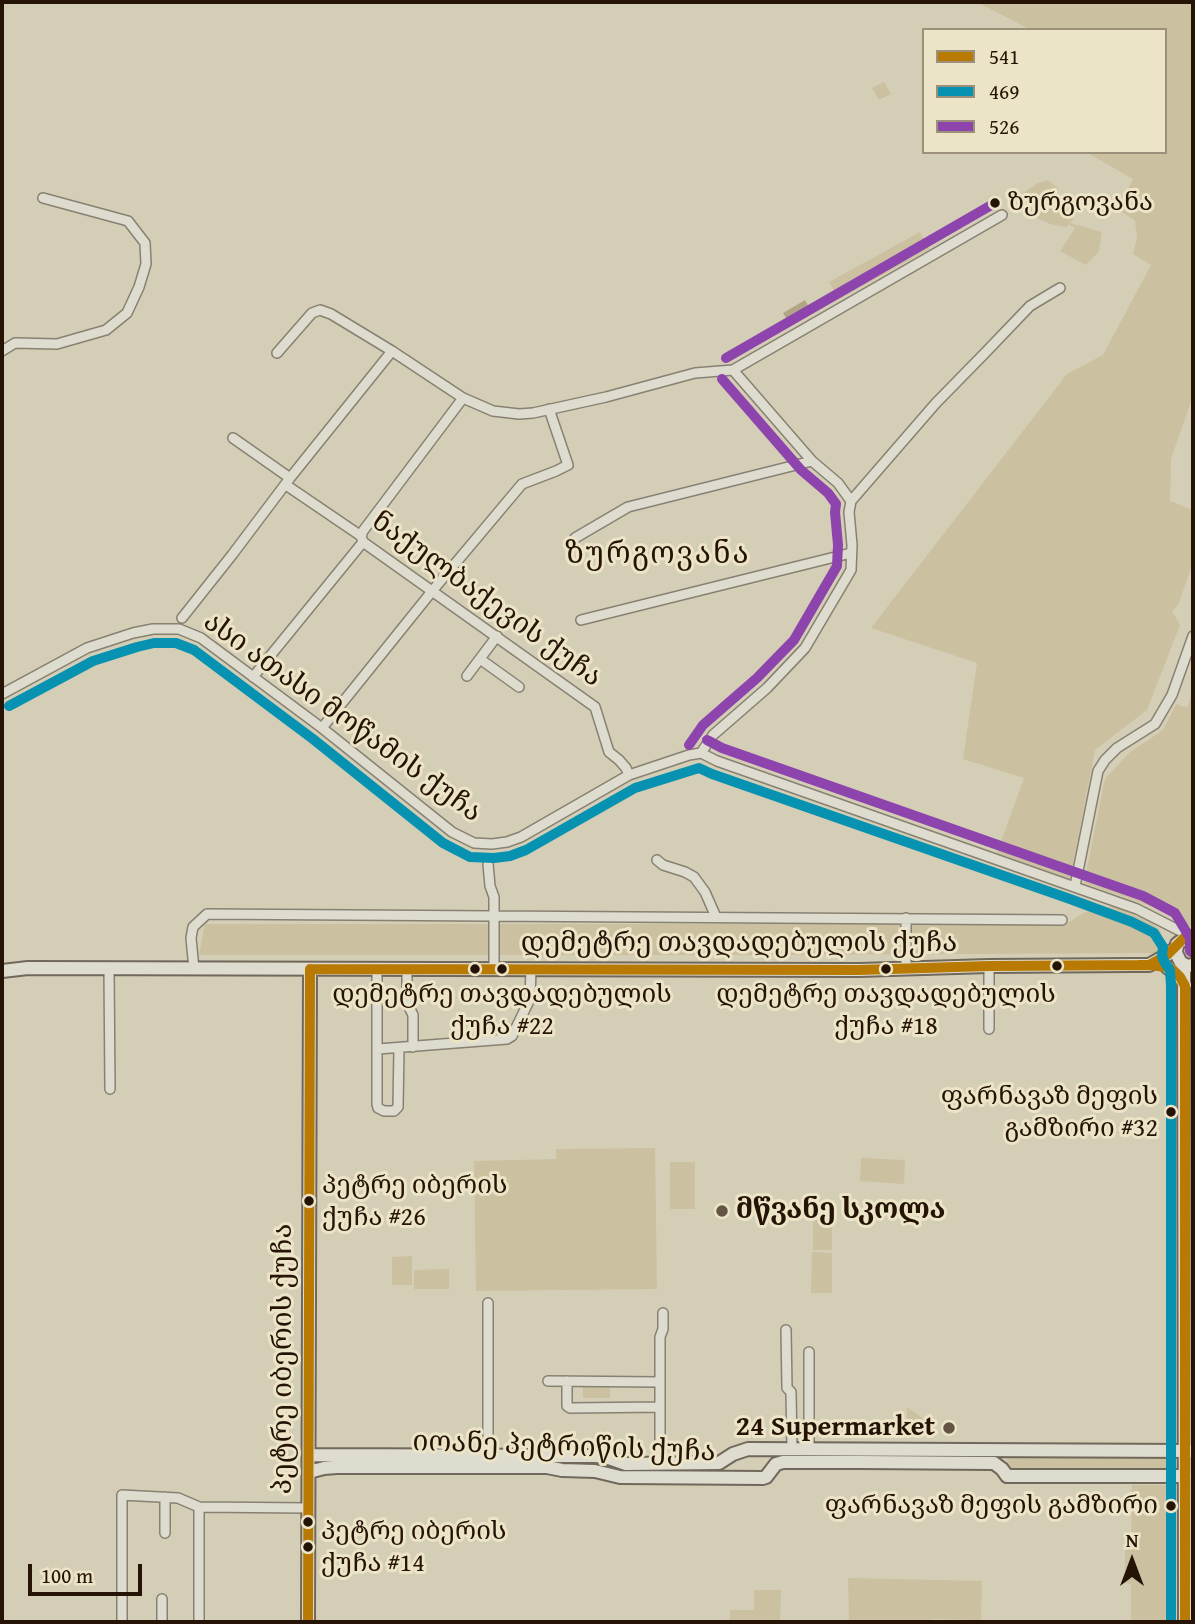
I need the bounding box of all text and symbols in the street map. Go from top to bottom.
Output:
legend [922,28,1167,154]
text: 541 [989,41,1019,72]
text: 469 [989,76,1019,107]
text: 526 [989,111,1019,142]
place label: ზურგოვანა [1008,187,1153,219]
marker: ზურგოვანა [988,196,1002,210]
street label: ნაქულბაქევის ქუჩა [364,505,608,695]
district label: ზურგოვანა [566,537,750,573]
street label: ასი ათასი მოწამის ქუჩა [196,606,488,830]
street label: დემეტრე თავდადებულის ქუჩა [521,927,957,961]
unlabelled marker [1050,959,1064,973]
unlabelled marker [468,962,482,976]
marker: დემეტრე თავდადებულის ქუჩა #22 [495,962,509,976]
marker: დემეტრე თავდადებულის ქუჩა #18 [879,962,893,976]
place label: დემეტრე თავდადებულის ქუჩა #22 [332,979,672,1040]
place label: დემეტრე თავდადებულის ქუჩა #18 [716,979,1056,1040]
place label: ფარნავაზ მეფის გამზირი #32 [941,1081,1158,1142]
marker: ფარნავაზ მეფის გამზირი #32 [1164,1105,1178,1119]
place label: პეტრე იბერის ქუჩა #26 [322,1170,507,1232]
marker: პეტრე იბერის ქუჩა #26 [302,1194,316,1208]
place label: მწვანე სკოლა [736,1194,945,1228]
marker: მწვანე სკოლა [714,1203,730,1219]
street label: პეტრე იბერის ქუჩა [267,1224,301,1494]
place label: 24 Supermarket [736,1411,935,1445]
marker: 24 Supermarket [941,1420,957,1436]
street label: იოანე პეტრიწის ქუჩა [412,1426,716,1470]
place label: ფარნავაზ მეფის გამზირი [825,1490,1158,1522]
marker: ფარნავაზ მეფის გამზირი [1164,1499,1178,1513]
unlabelled marker [301,1515,315,1529]
place label: პეტრე იბერის ქუჩა #14 [321,1516,506,1578]
north arrow [1097,1526,1167,1596]
text: N [1126,1526,1138,1554]
marker: პეტრე იბერის ქუჩა #14 [301,1540,315,1554]
scale bar [32,1550,145,1594]
text: 100 m [41,1560,93,1591]

